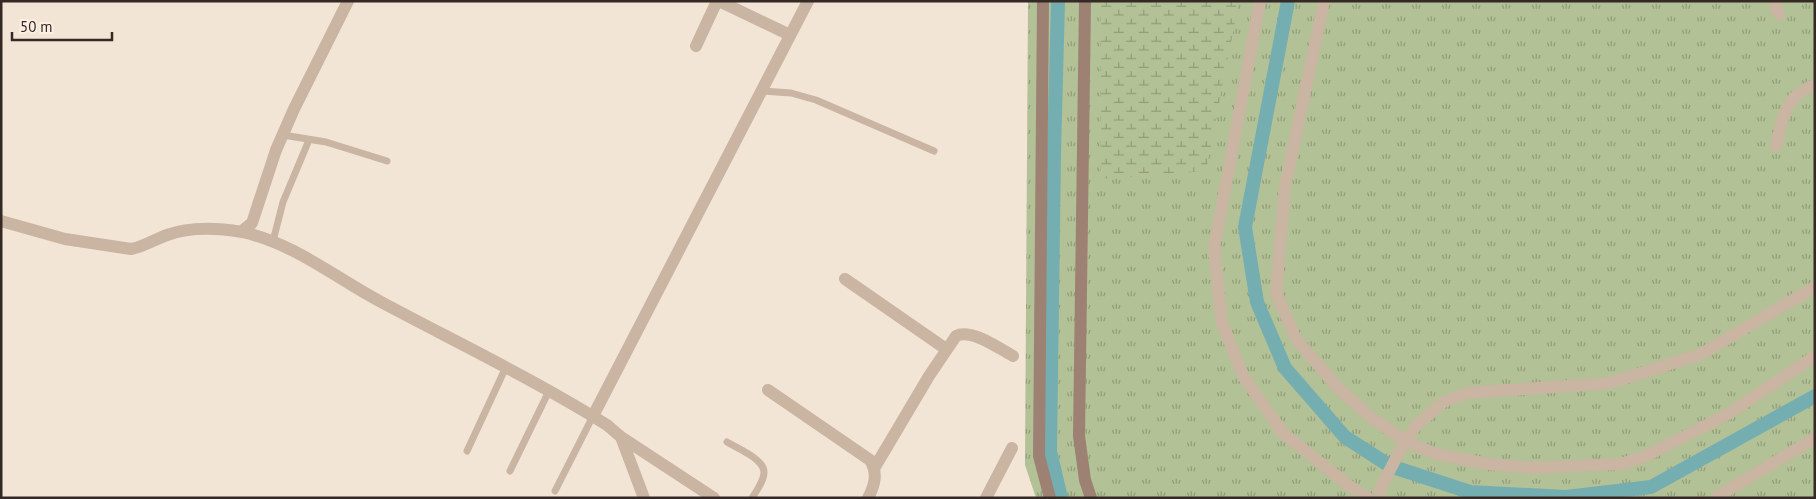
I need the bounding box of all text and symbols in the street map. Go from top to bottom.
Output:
scale bar [12,10,112,42]
text: 50 m [20,17,53,36]

